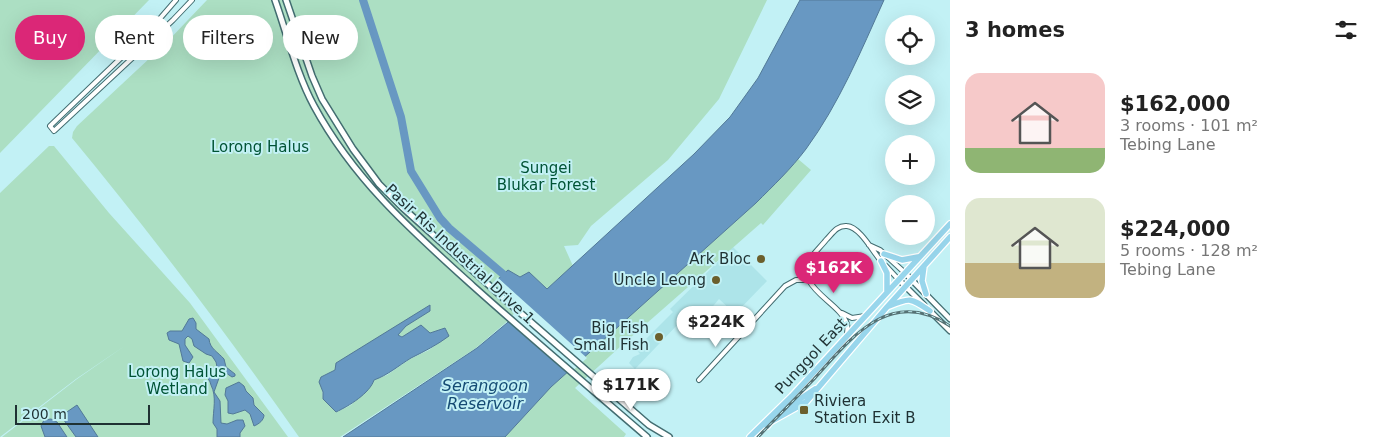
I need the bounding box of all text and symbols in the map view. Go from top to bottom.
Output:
chip: Buy [15,15,85,60]
chip: Rent [95,15,173,60]
chip: Filters [183,15,273,60]
chip: New [283,15,358,60]
map controls [885,15,935,245]
button: locate [885,15,935,65]
icon: filters [1332,16,1360,44]
text: 3 homes [965,18,1065,42]
button: layers [885,75,935,125]
text: $162,000 [1120,92,1230,116]
icon: home [1005,93,1065,153]
text: 3 rooms · 101 m² [1120,116,1258,135]
button: + [885,135,935,185]
text: Tebing Lane [1120,135,1216,154]
park label: Lorong Halus [211,138,309,156]
park label: Sungei Blukar Forest [497,159,595,194]
street label: Pasir Ris Industrial Drive 1 [382,180,538,328]
button: − [885,195,935,245]
text: $224,000 [1120,217,1230,241]
icon: home [1005,218,1065,278]
text: 5 rooms · 128 m² [1120,241,1258,260]
place label: Ark Bloc [689,250,751,268]
pin: $162K [799,252,869,294]
marker: Ark Bloc [755,253,767,265]
text: $162K [806,258,862,277]
text: Tebing Lane [1120,260,1216,279]
place label: Uncle Leong [614,271,706,289]
marker: Uncle Leong [710,274,722,286]
pin: $224K [681,306,751,348]
text: $224K [688,312,744,331]
street label: Punggol East [771,314,851,398]
place label: Big Fish Small Fish [574,319,649,354]
marker: Big Fish Small Fish [653,331,665,343]
park label: Lorong Halus Wetland [128,363,226,398]
pin: $171K [596,368,666,411]
text: $171K [603,375,659,394]
water label: Serangoon Reservoir [442,376,528,413]
place label: Riviera Station Exit B [814,392,916,427]
scale bar [15,402,150,425]
marker: Riviera Station Exit B [798,404,810,416]
text: 200 m [22,406,67,422]

